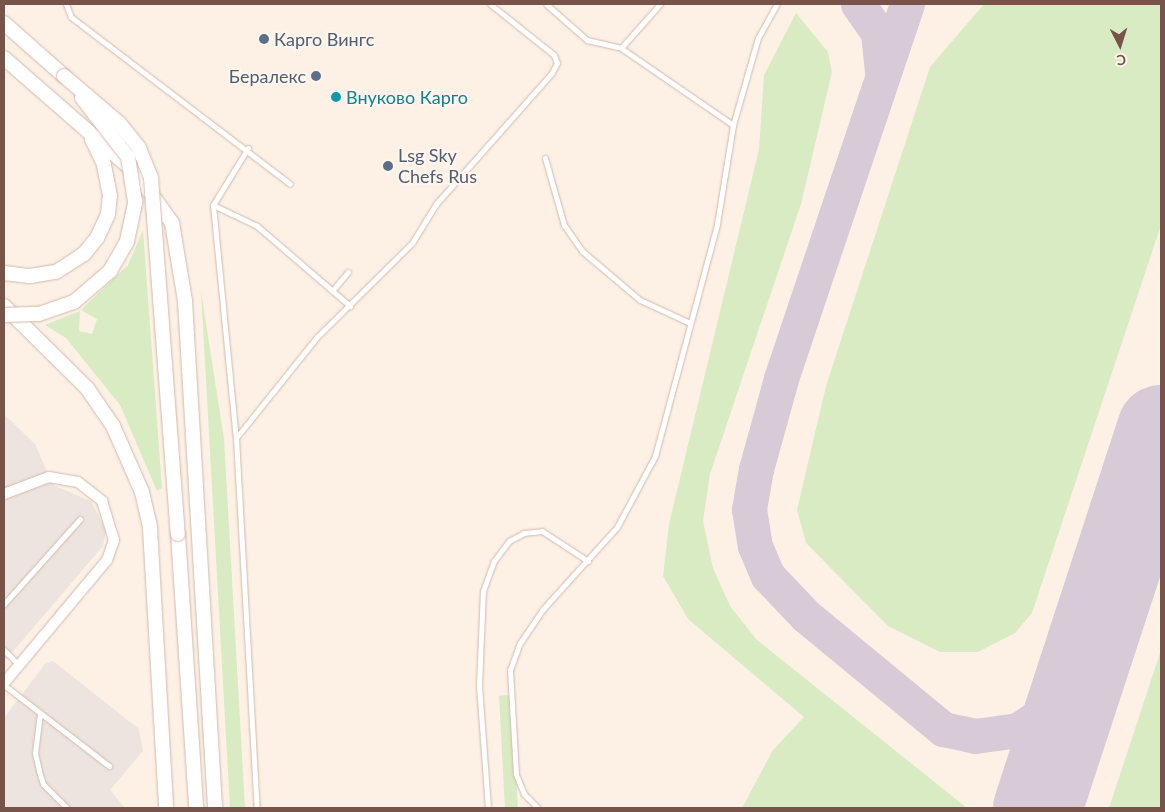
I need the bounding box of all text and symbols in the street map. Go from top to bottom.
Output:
north arrow [1095,20,1145,70]
place label: Карго Вингс [274,28,374,50]
marker: Карго Вингс [258,33,270,45]
text: С [1116,52,1127,69]
place label: Бералекс [229,65,306,87]
marker: Бералекс [310,70,322,82]
place label: Внуково Карго [346,86,468,108]
marker: Внуково Карго [330,91,342,103]
place label: Lsg Sky Chefs Rus [398,145,477,188]
marker: Lsg Sky Chefs Rus [382,160,394,172]

